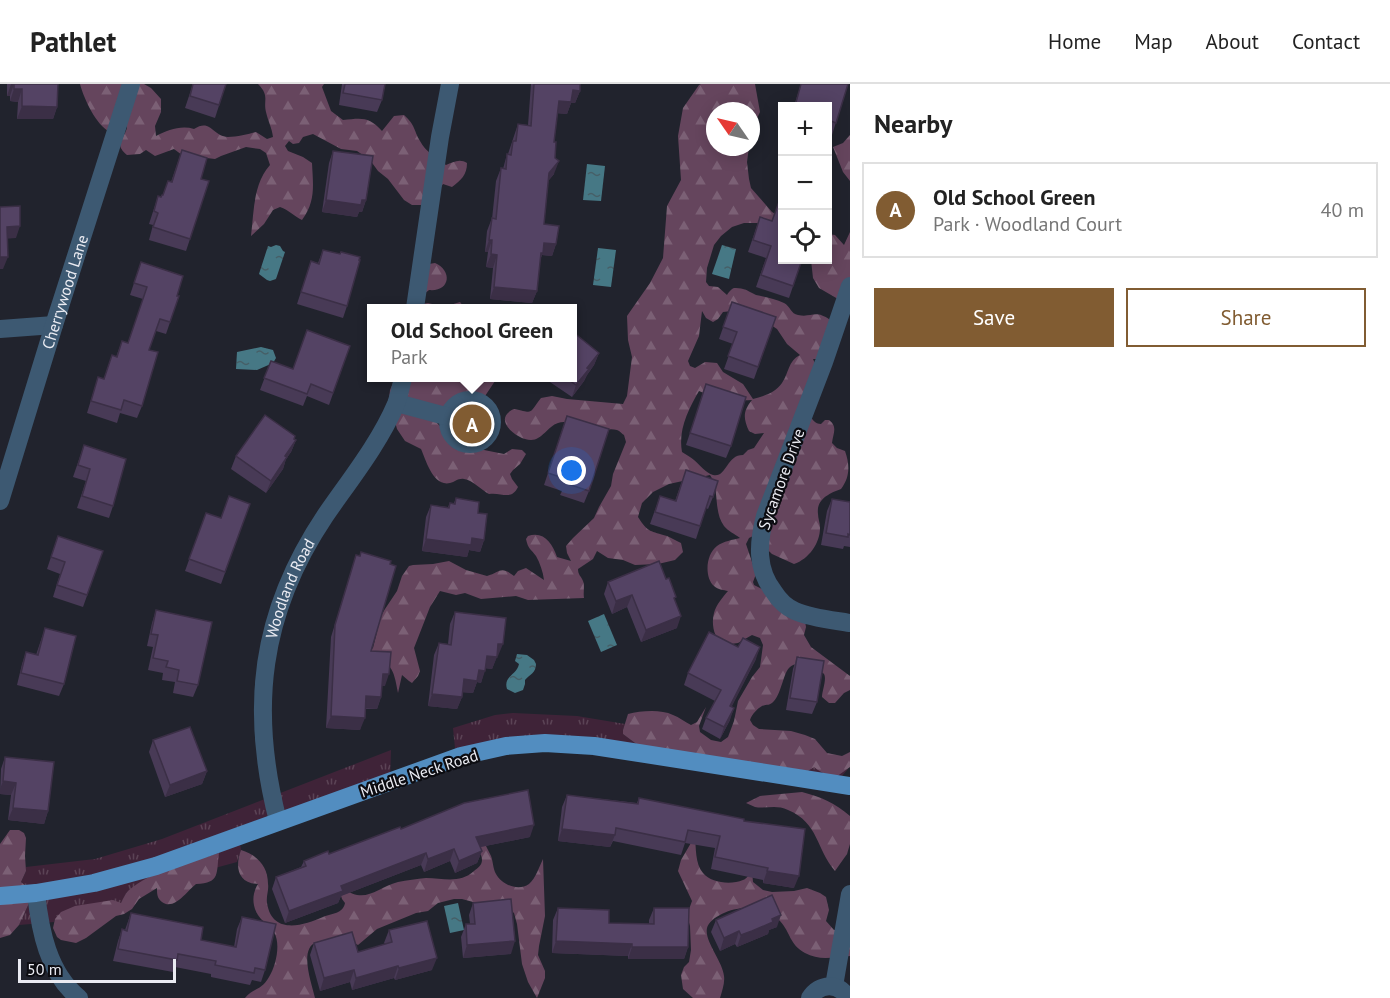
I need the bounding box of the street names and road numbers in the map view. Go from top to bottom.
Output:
street label: Cherrywood Lane [37,232,92,351]
street label: Sycamore Drive [753,426,809,532]
street label: Woodland Road [261,535,319,641]
street label: Middle Neck Road [358,745,480,801]

